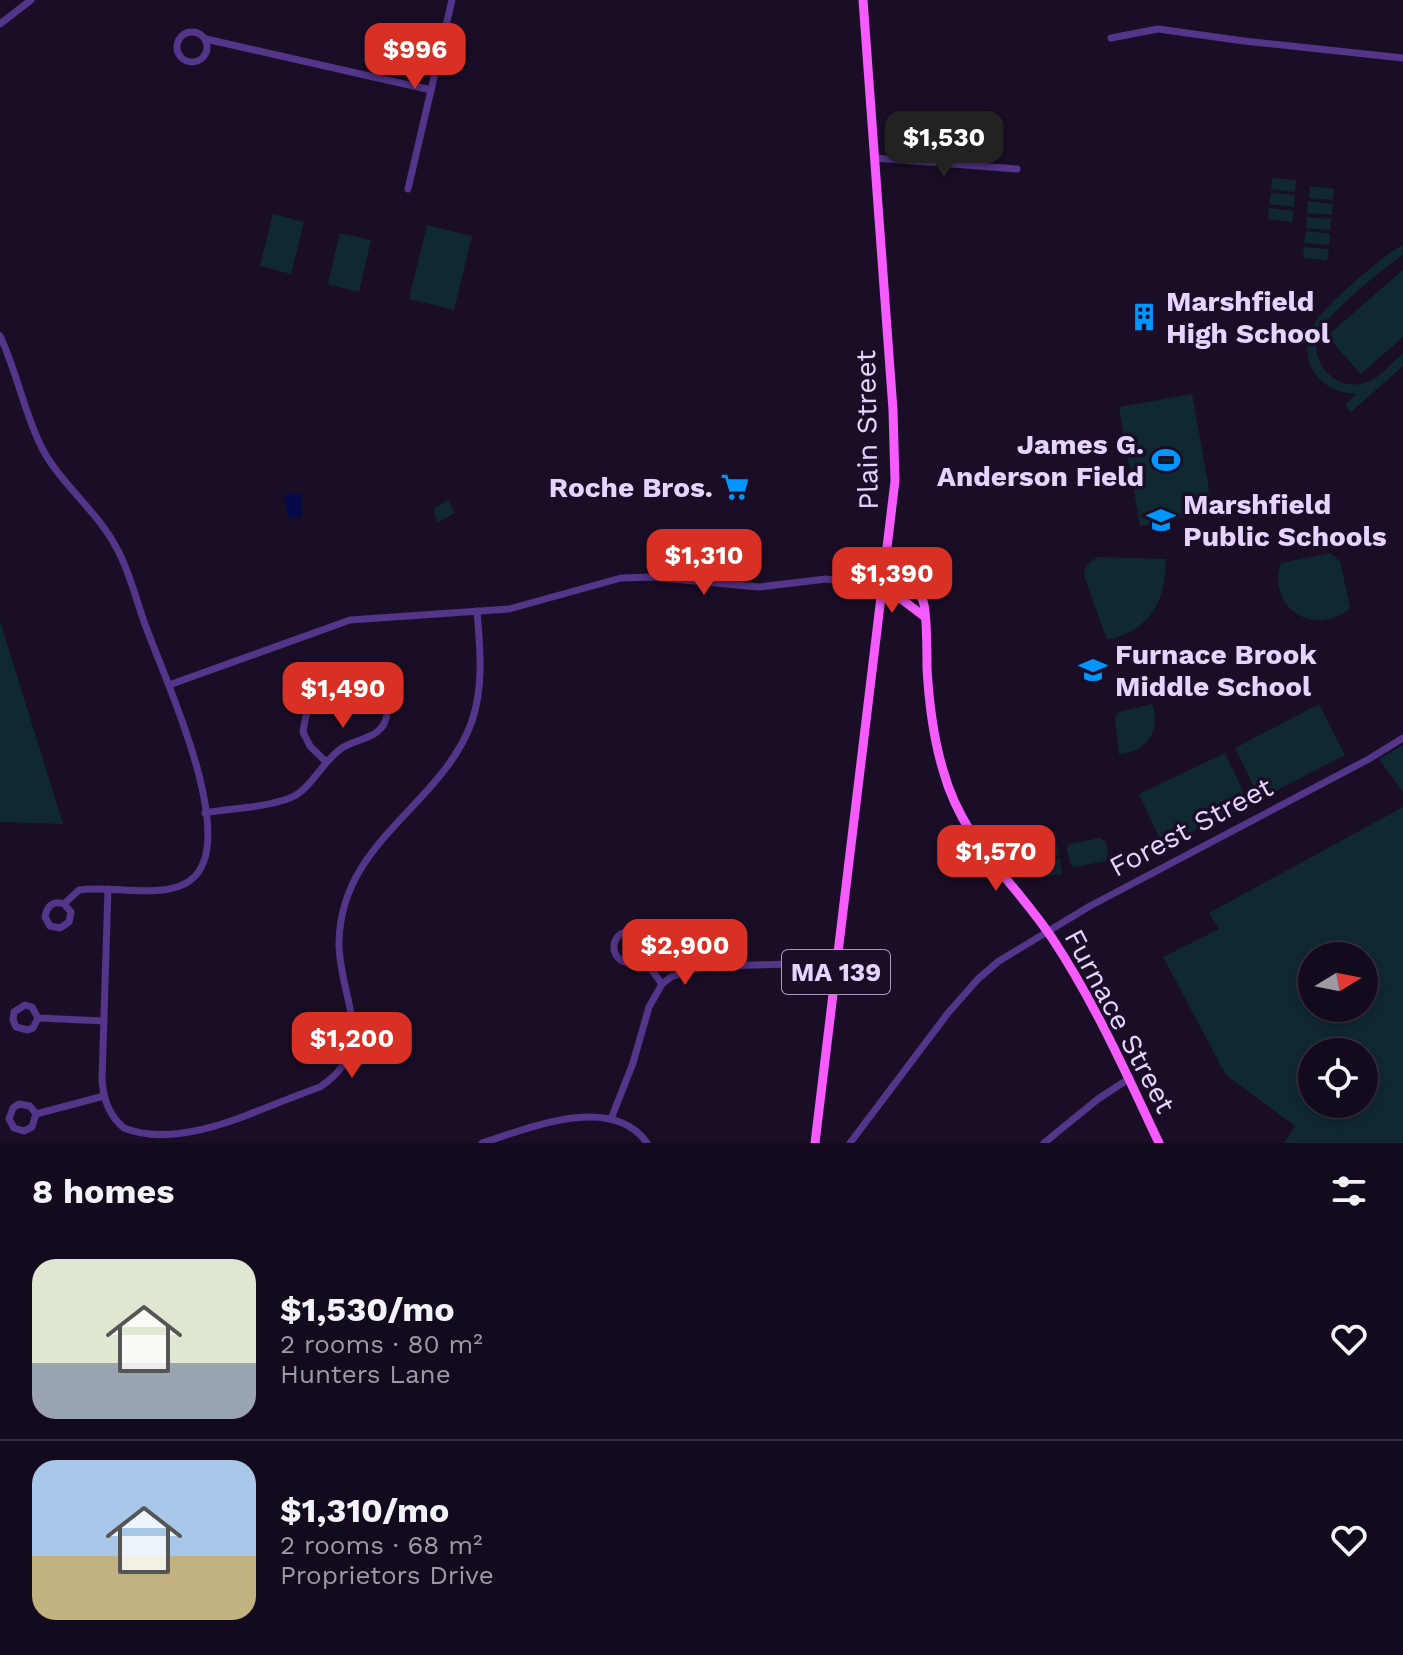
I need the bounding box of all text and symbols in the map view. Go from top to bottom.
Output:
pin: $996 [368,23,462,91]
text: $996 [383,34,447,64]
pin: $1,530 [879,111,1009,179]
text: $1,530 [903,122,985,152]
place label: Marshfield High School [1166,285,1331,350]
building icon: Marshfield High School [1129,302,1159,332]
street label: Plain Street [849,349,885,510]
place label: James G. Anderson Field [937,428,1144,493]
sports icon: James G. Anderson Field [1151,445,1181,475]
place label: Roche Bros. [549,471,713,504]
supermarket icon: Roche Bros. [720,472,750,502]
place label: Marshfield Public Schools [1183,488,1387,553]
school or university icon: Marshfield Public Schools [1146,505,1176,535]
pin: $1,310 [639,529,769,597]
text: $1,310 [665,540,743,570]
pin: $1,390 [827,547,957,615]
text: $1,390 [850,558,934,588]
place label: Furnace Brook Middle School [1115,638,1317,703]
school or university icon: Furnace Brook Middle School [1078,655,1108,685]
pin: $1,490 [278,662,408,730]
text: $1,490 [301,673,385,703]
street label: Forest Street [1104,770,1278,884]
pin: $1,570 [931,825,1061,893]
text: $1,570 [955,836,1037,866]
pin: $2,900 [620,919,750,987]
street label: Furnace Street [1058,923,1182,1119]
text: $2,900 [640,930,730,960]
north arrow [1298,942,1378,1022]
map controls [1298,942,1378,1118]
road number: MA 139 [782,950,890,994]
pin: $1,200 [287,1012,417,1080]
text: $1,200 [310,1023,394,1053]
button: locate [1298,1038,1378,1118]
icon: filters [1327,1169,1371,1213]
text: 8 homes [32,1171,174,1211]
text: $1,530/mo [280,1289,455,1329]
icon: home [96,1291,192,1387]
icon: heart [1327,1317,1371,1361]
text: 2 rooms · 80 m² [280,1329,483,1359]
text: Hunters Lane [280,1359,451,1389]
text: $1,310/mo [280,1490,449,1530]
icon: home [96,1492,192,1588]
icon: heart [1327,1518,1371,1562]
text: 2 rooms · 68 m² [280,1530,482,1560]
text: Proprietors Drive [280,1560,494,1590]

